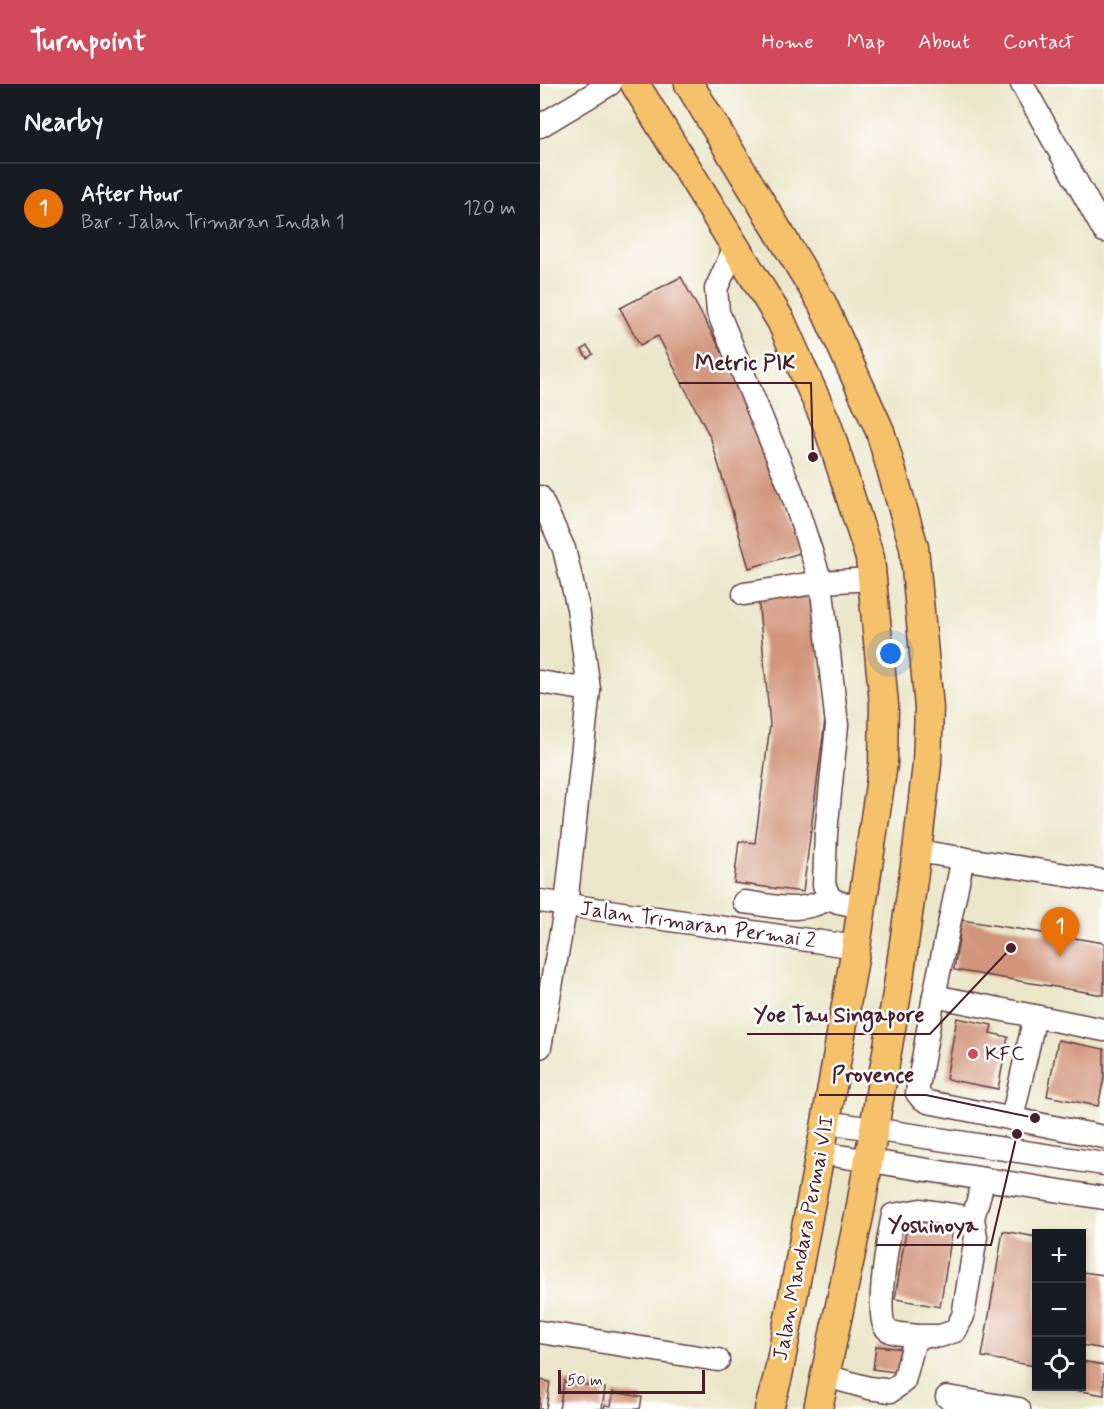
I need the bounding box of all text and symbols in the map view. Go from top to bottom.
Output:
text: Turnpoint [30,24,146,61]
text: Home [762,28,814,56]
text: Map [847,28,885,56]
text: About [918,28,970,56]
text: Contact [1003,28,1074,56]
text: Nearby [24,106,103,140]
text: After Hour [81,181,182,209]
text: 1 [39,195,48,222]
text: 120 m [463,195,516,222]
text: Bar · Jalan Trimaran Indah 1 [81,209,345,236]
callout: Metric PIK [679,343,811,383]
text: Metric PIK [695,350,795,378]
your location [876,639,905,668]
street label: Jalan Trimaran Permai 2 [578,895,818,955]
pin: 1 [1040,908,1080,957]
callout: Yoe Tau Singapore [747,994,930,1034]
text: Yoe Tau Singapore [754,1002,925,1033]
place label: KFC [985,1040,1025,1068]
marker: KFC [966,1047,980,1061]
callout: Provence [819,1055,926,1095]
text: Provence [832,1062,914,1090]
street label: Jalan Mandara Permai VII [766,1113,842,1363]
callout: Yoshinoya [876,1205,991,1245]
text: Yoshinoya [888,1212,979,1240]
map controls [1032,1229,1086,1391]
button: + [1032,1229,1086,1283]
button: − [1032,1283,1086,1337]
button: locate [1032,1337,1086,1391]
scale bar [558,1367,705,1394]
text: 50 m [567,1370,603,1391]

